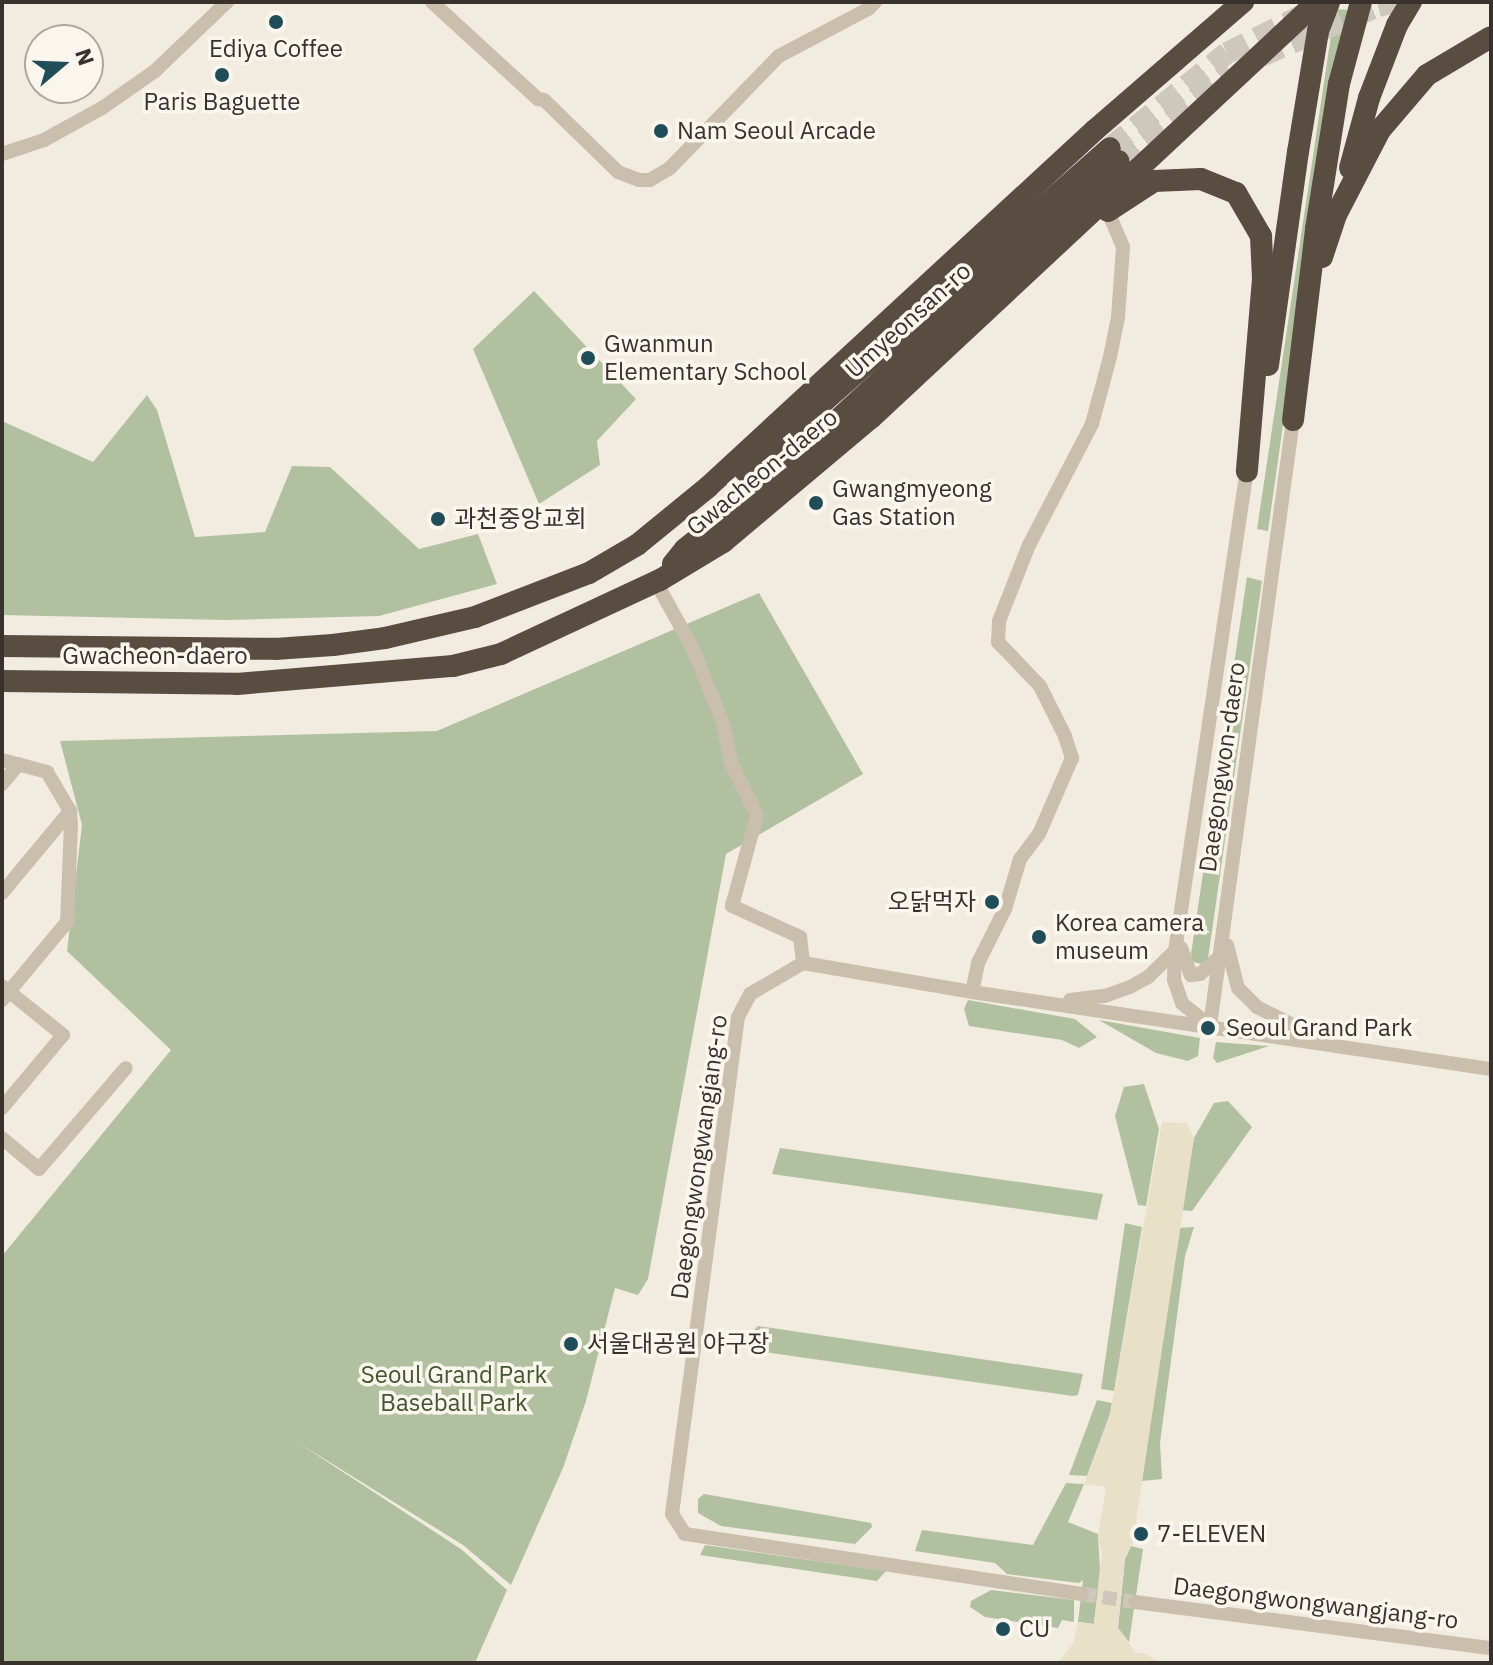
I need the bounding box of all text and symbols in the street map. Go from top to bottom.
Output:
marker: Ediya Coffee [267,13,285,31]
north arrow [24,24,104,104]
place label: Ediya Coffee [209,35,343,63]
text: N [69,44,102,69]
marker: Paris Baguette [213,66,231,84]
place label: Paris Baguette [144,88,300,116]
place label: Nam Seoul Arcade [677,117,876,145]
marker: Nam Seoul Arcade [652,122,670,140]
street label: Umyeonsan-ro [839,256,977,384]
place label: Gwanmun Elementary School [604,330,806,386]
marker: Gwanmun Elementary School [579,349,597,367]
street label: Gwacheon-daero [681,402,843,542]
place label: Gwangmyeong Gas Station [832,475,992,531]
marker: Gwangmyeong Gas Station [807,494,825,512]
place label: 과천중앙교회 [454,505,586,533]
marker: 과천중앙교회 [429,510,447,528]
street label: Gwacheon-daero [62,642,248,670]
street label: Daegongwon-daero [1193,660,1251,874]
place label: 오닭먹자 [888,888,976,916]
marker: 오닭먹자 [983,893,1001,911]
place label: Korea camera museum [1055,909,1204,965]
marker: Korea camera museum [1030,928,1048,946]
street label: Daegongwongwangjang-ro [665,1013,733,1301]
place label: Seoul Grand Park [1226,1014,1412,1042]
marker: Seoul Grand Park [1197,1017,1219,1039]
place label: 서울대공원 야구장 [587,1330,769,1358]
marker: 서울대공원 야구장 [562,1335,580,1353]
park label: Seoul Grand Park Baseball Park [361,1361,547,1417]
place label: 7-ELEVEN [1157,1520,1266,1548]
marker: 7-ELEVEN [1132,1525,1150,1543]
street label: Daegongwongwangjang-ro [1172,1571,1460,1635]
place label: CU [1019,1615,1050,1643]
marker: CU [994,1620,1012,1638]

